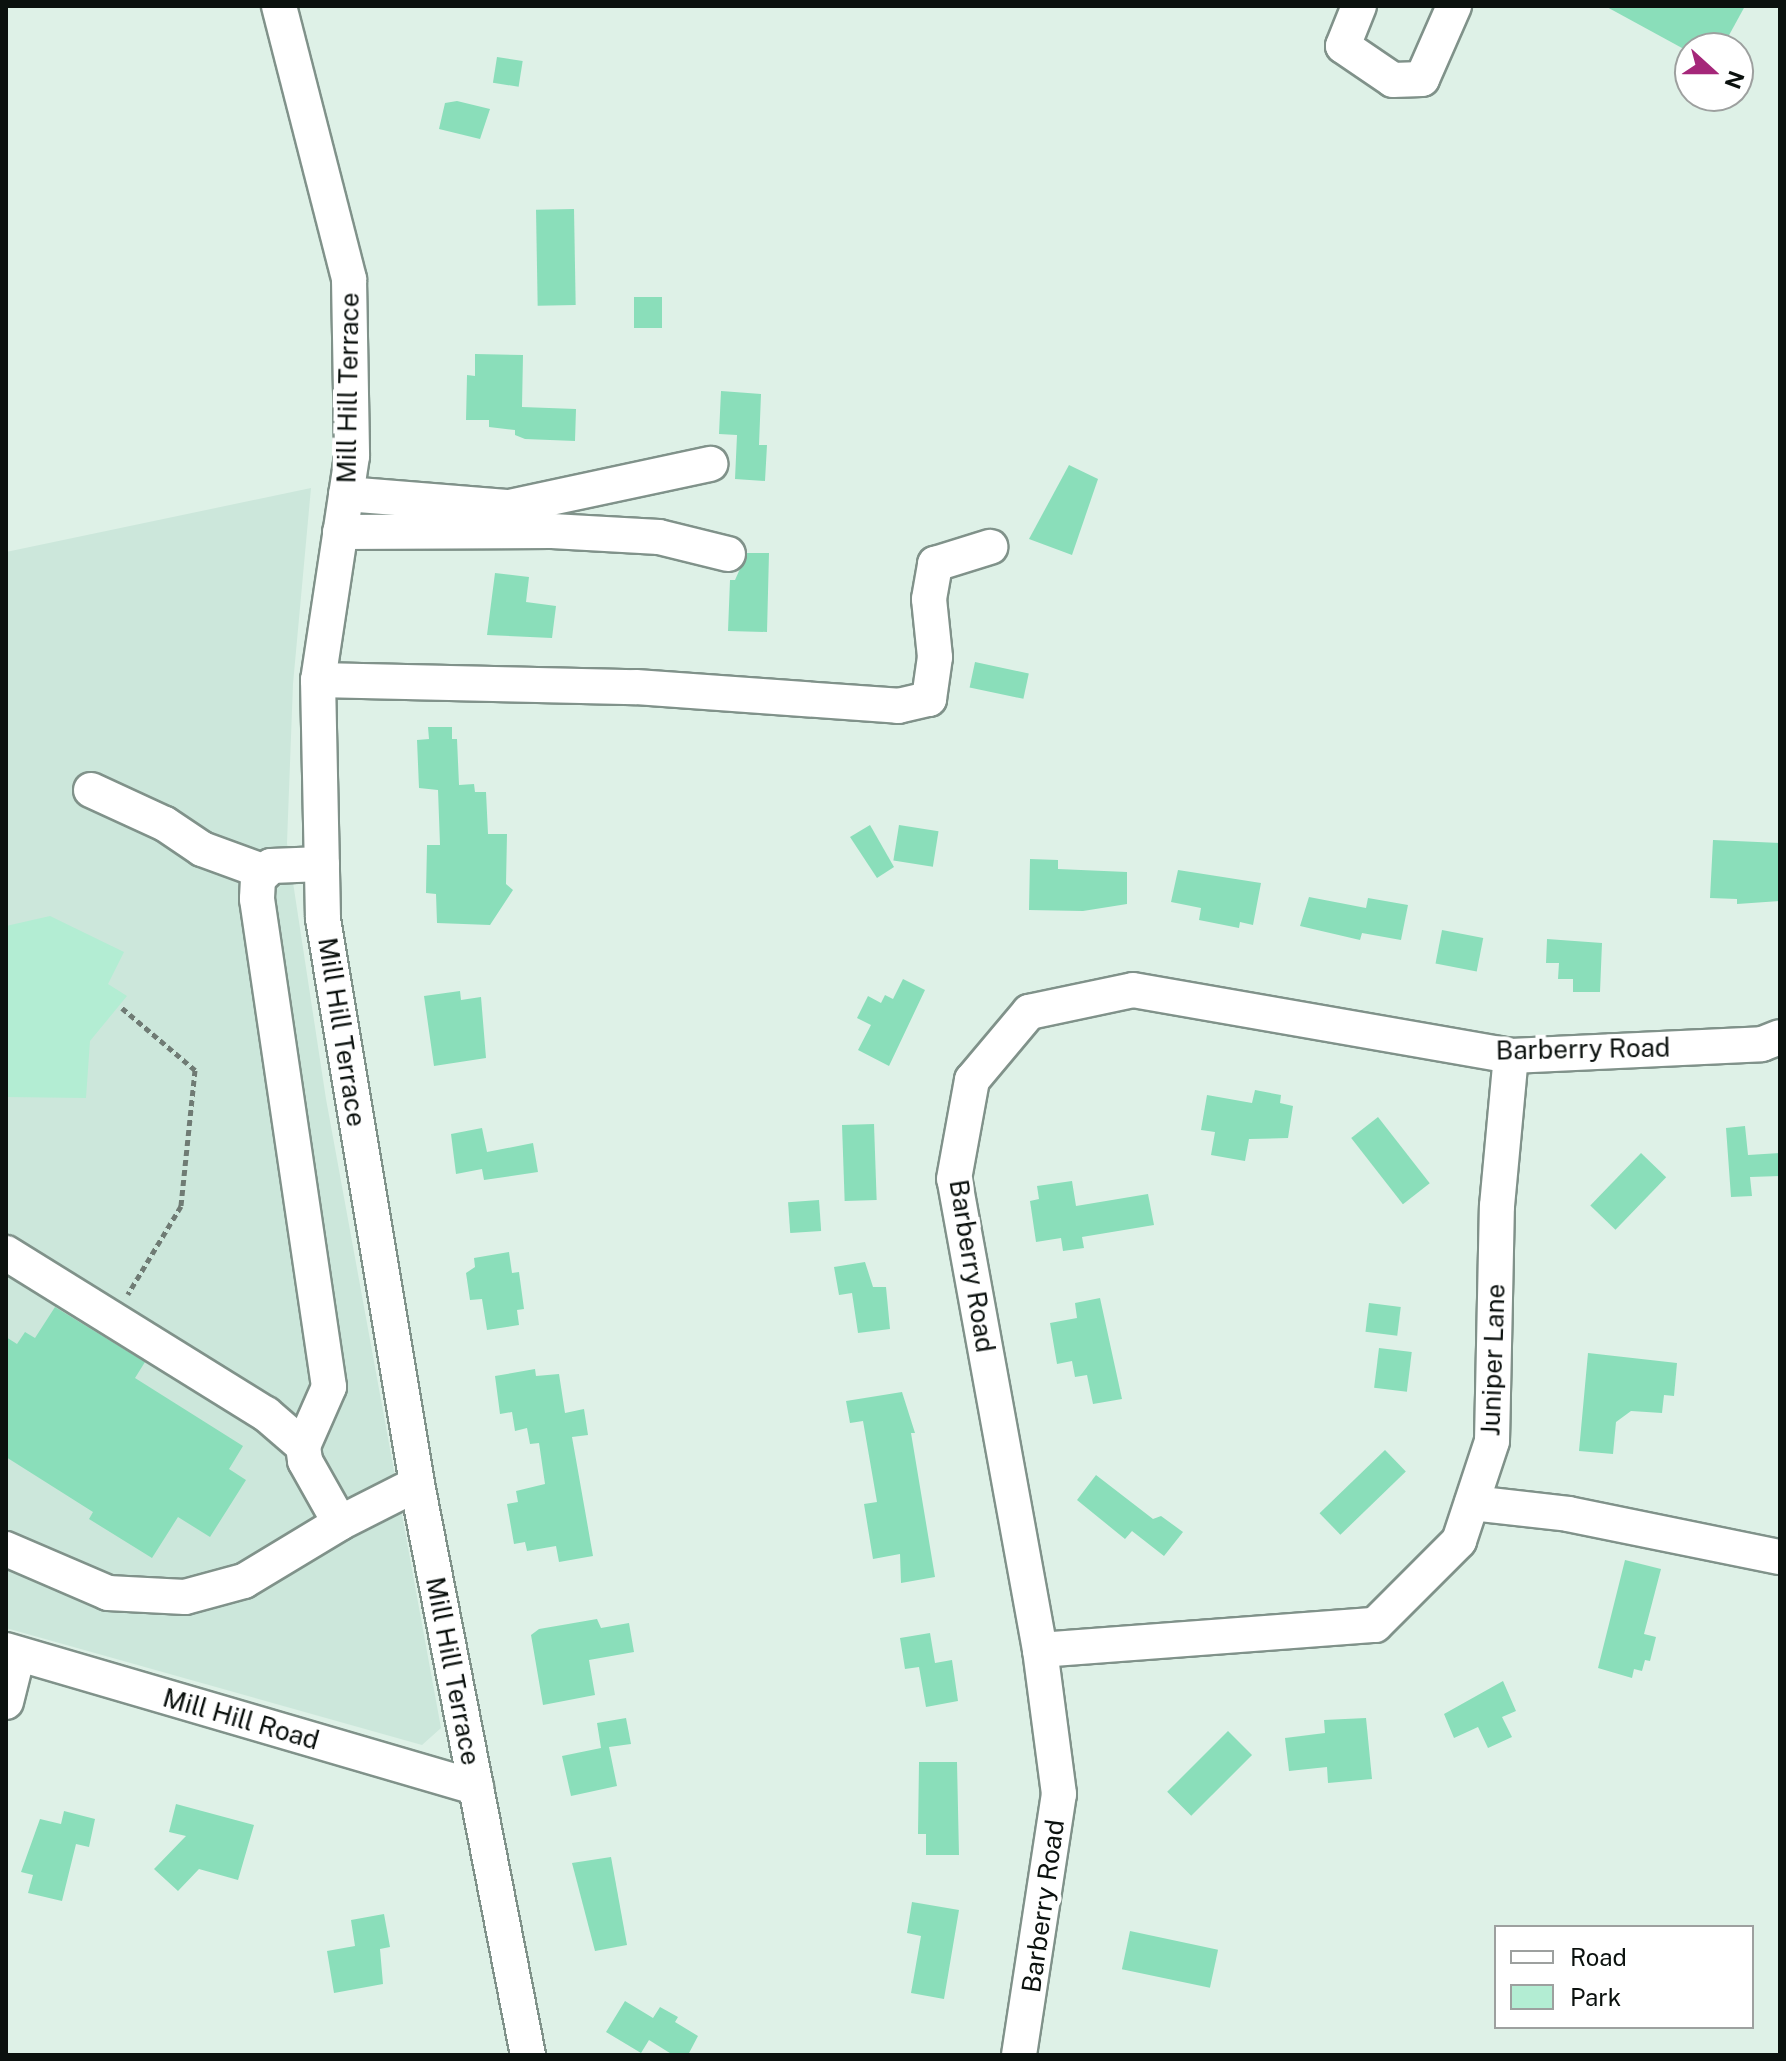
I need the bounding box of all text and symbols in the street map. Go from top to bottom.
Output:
north arrow [1674,32,1754,112]
text: N [1719,67,1750,93]
street label: Mill Hill Terrace [331,292,365,484]
street label: Mill Hill Terrace [312,935,372,1129]
street label: Barberry Road [1495,1032,1671,1066]
street label: Barberry Road [943,1177,1001,1355]
street label: Juniper Lane [1475,1283,1511,1437]
street label: Mill Hill Terrace [419,1574,487,1768]
street label: Mill Hill Road [159,1682,323,1756]
street label: Barberry Road [1015,1817,1071,1995]
legend [1494,1925,1754,2029]
text: Road [1570,1943,1627,1971]
text: Park [1570,1983,1621,2011]

